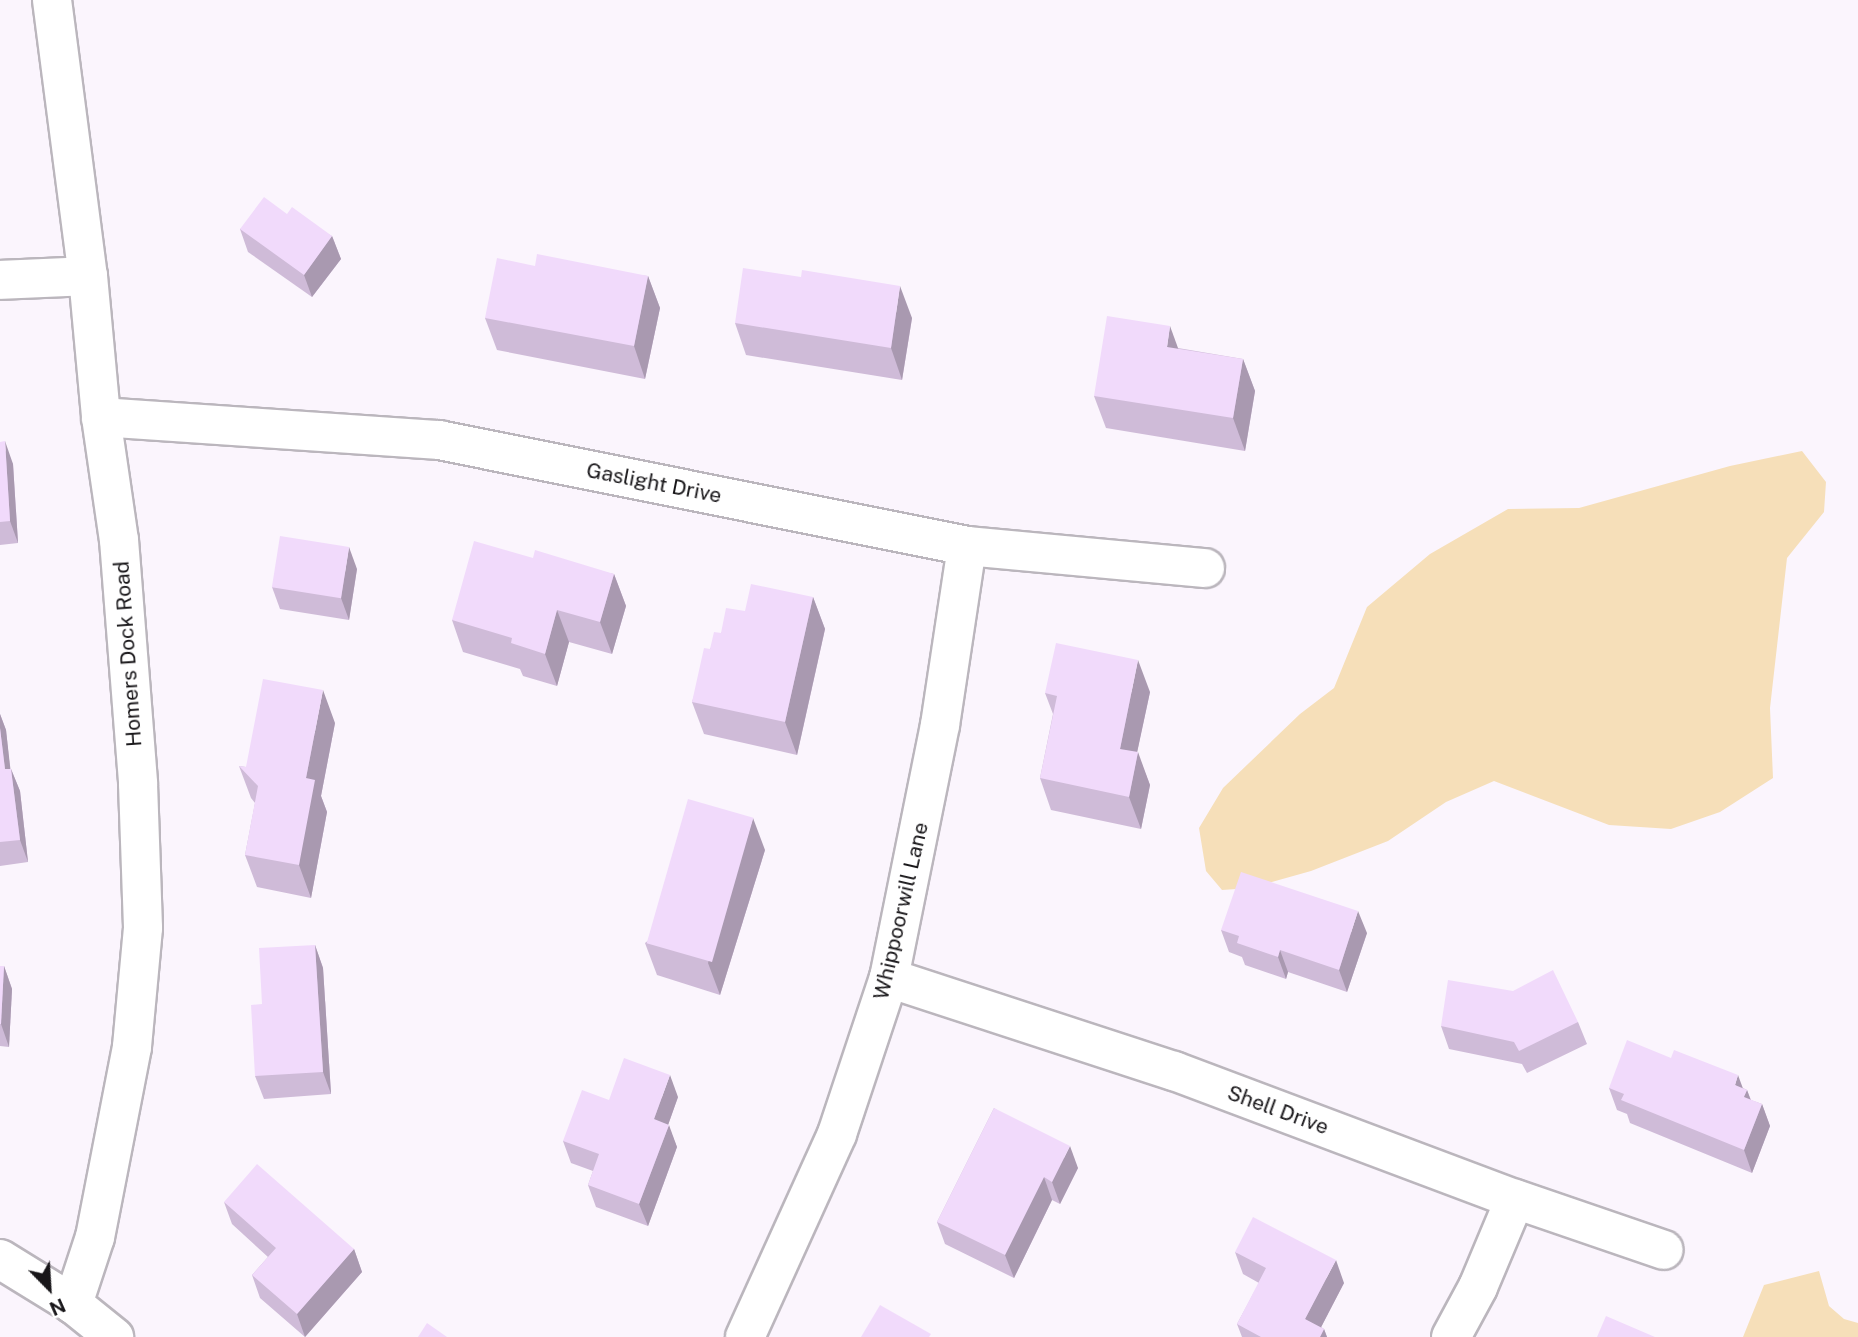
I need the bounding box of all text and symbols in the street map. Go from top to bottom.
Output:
street label: Gaslight Drive [584,458,724,508]
street label: Homers Dock Road [109,560,147,748]
street label: Whippoorwill Lane [868,820,934,1002]
street label: Shell Drive [1224,1080,1332,1140]
north arrow [14,1253,84,1323]
text: N [46,1294,69,1320]

